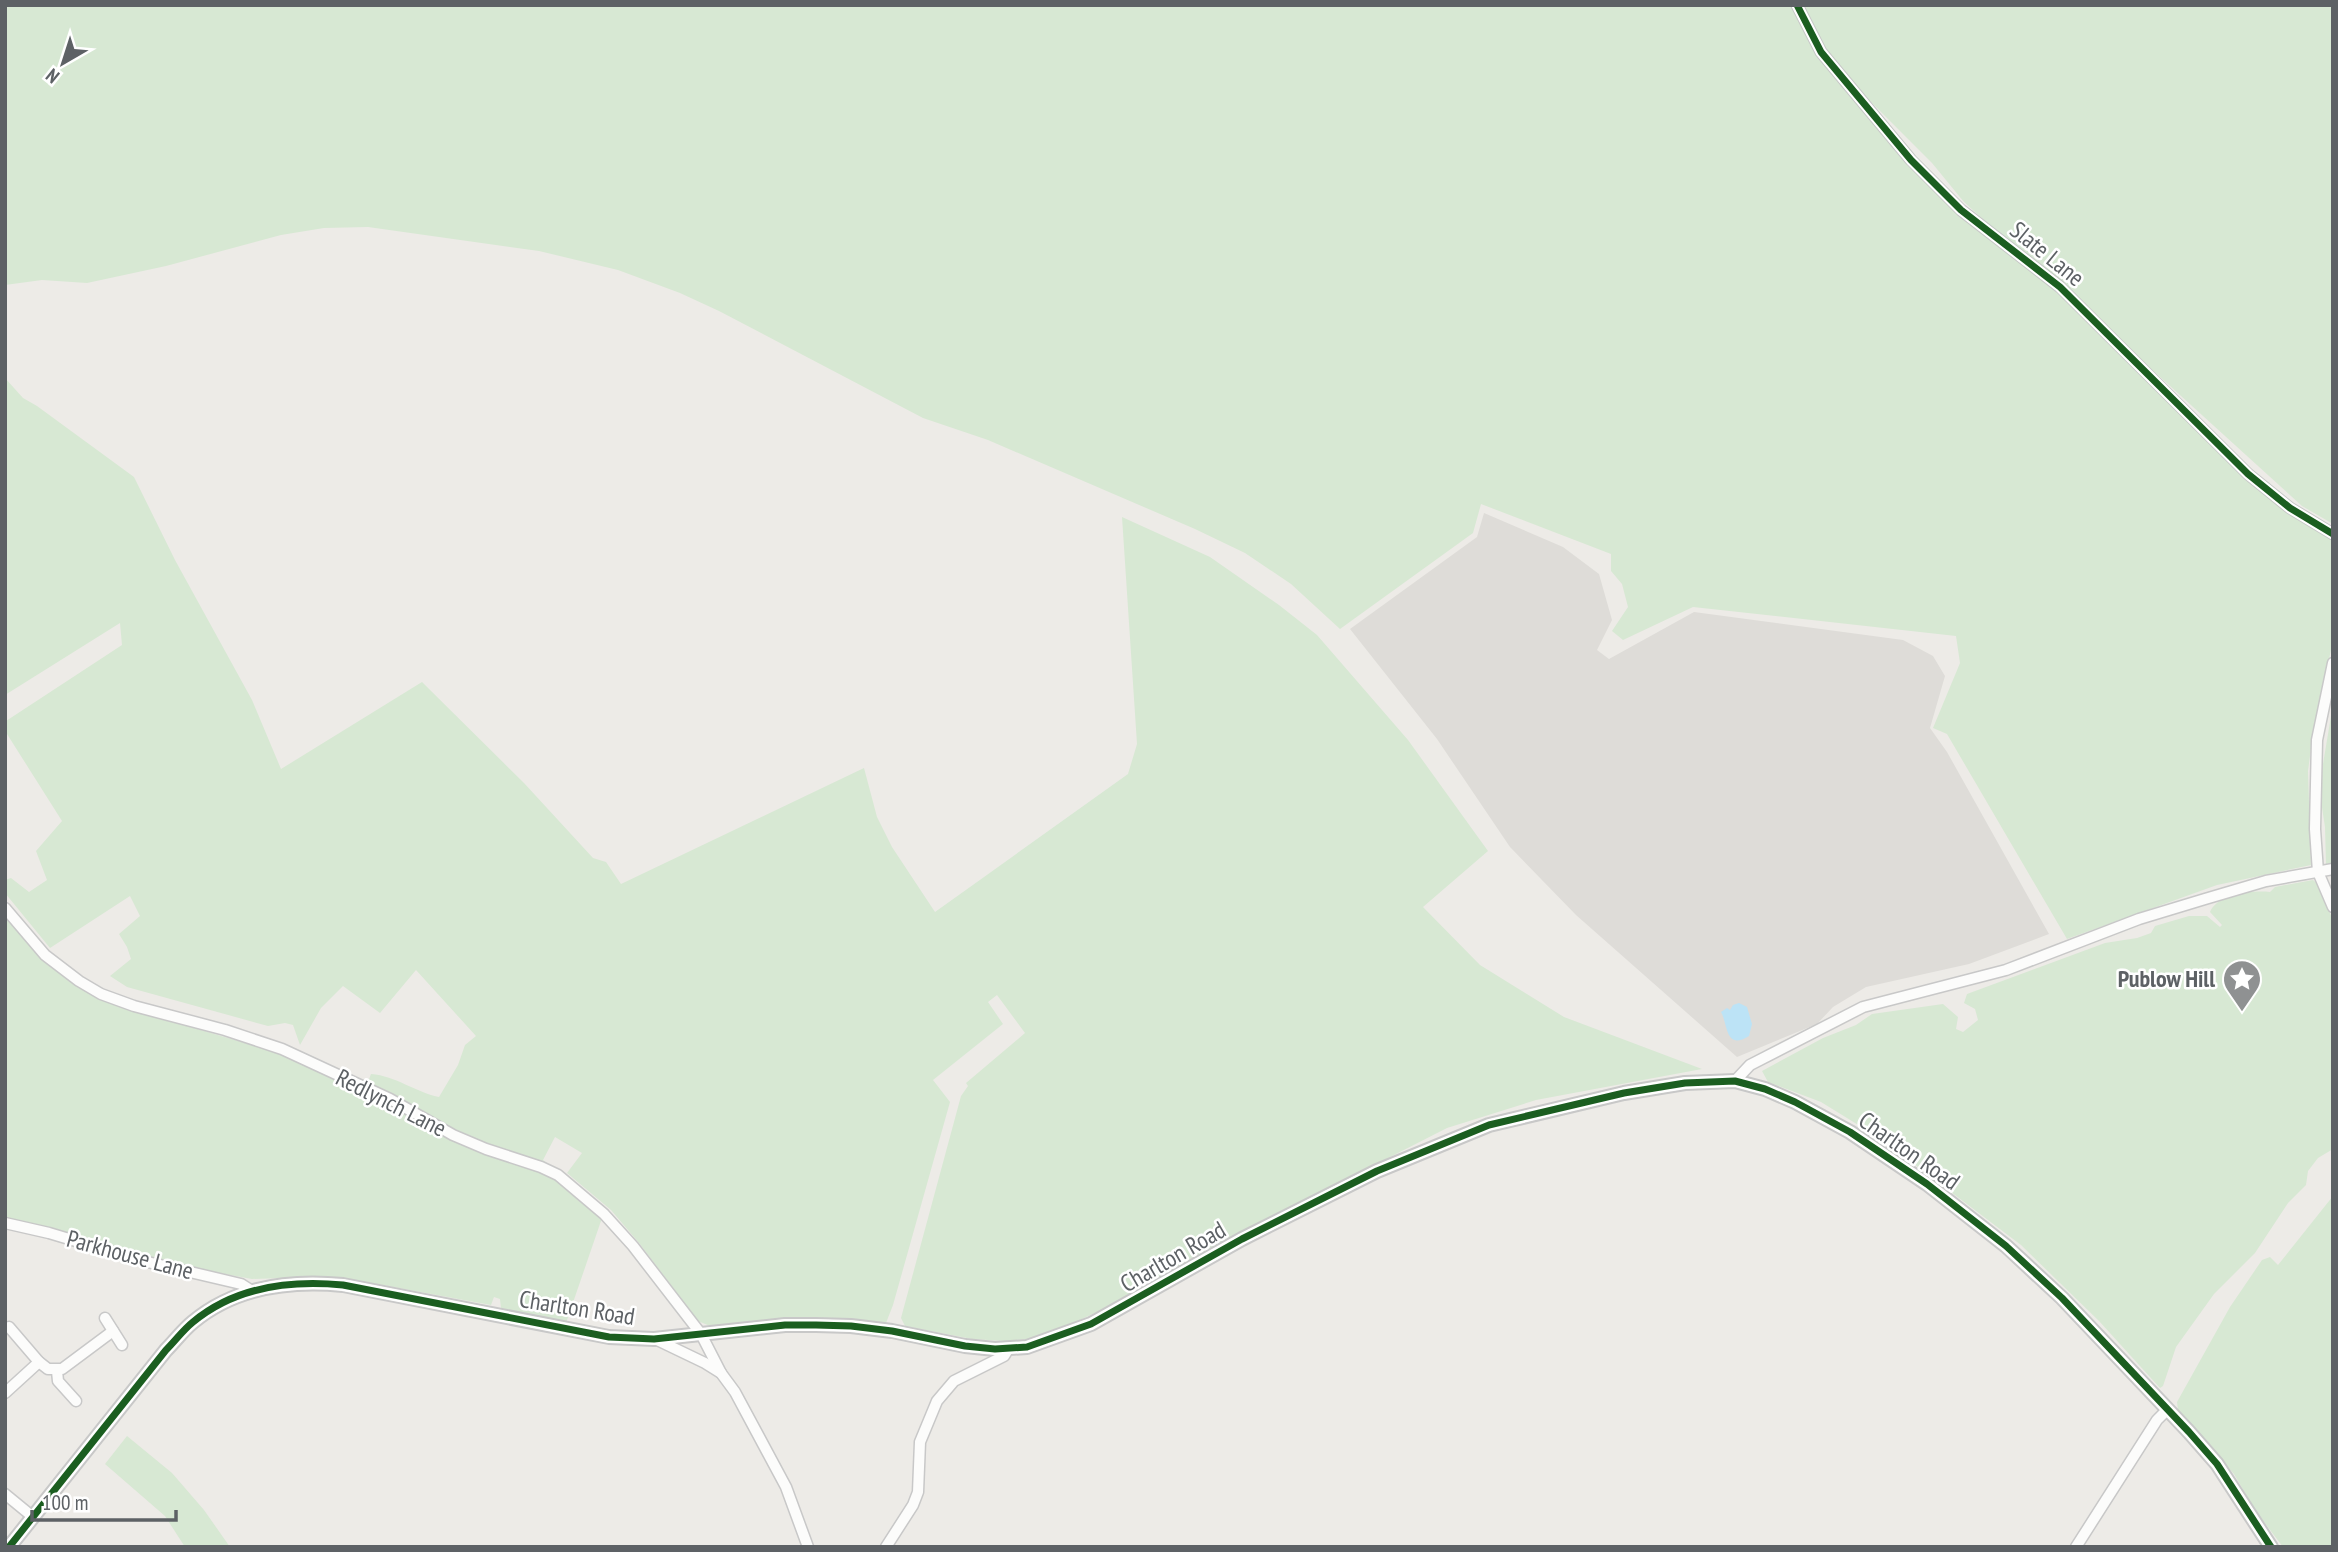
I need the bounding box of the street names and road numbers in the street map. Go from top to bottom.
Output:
street label: Slate Lane [2004,214,2091,293]
street label: Redlynch Lane [331,1062,452,1144]
street label: Charlton Road [1853,1104,1966,1197]
street label: Charlton Road [1114,1214,1231,1299]
street label: Parkhouse Lane [63,1223,197,1286]
street label: Charlton Road [517,1283,637,1332]

